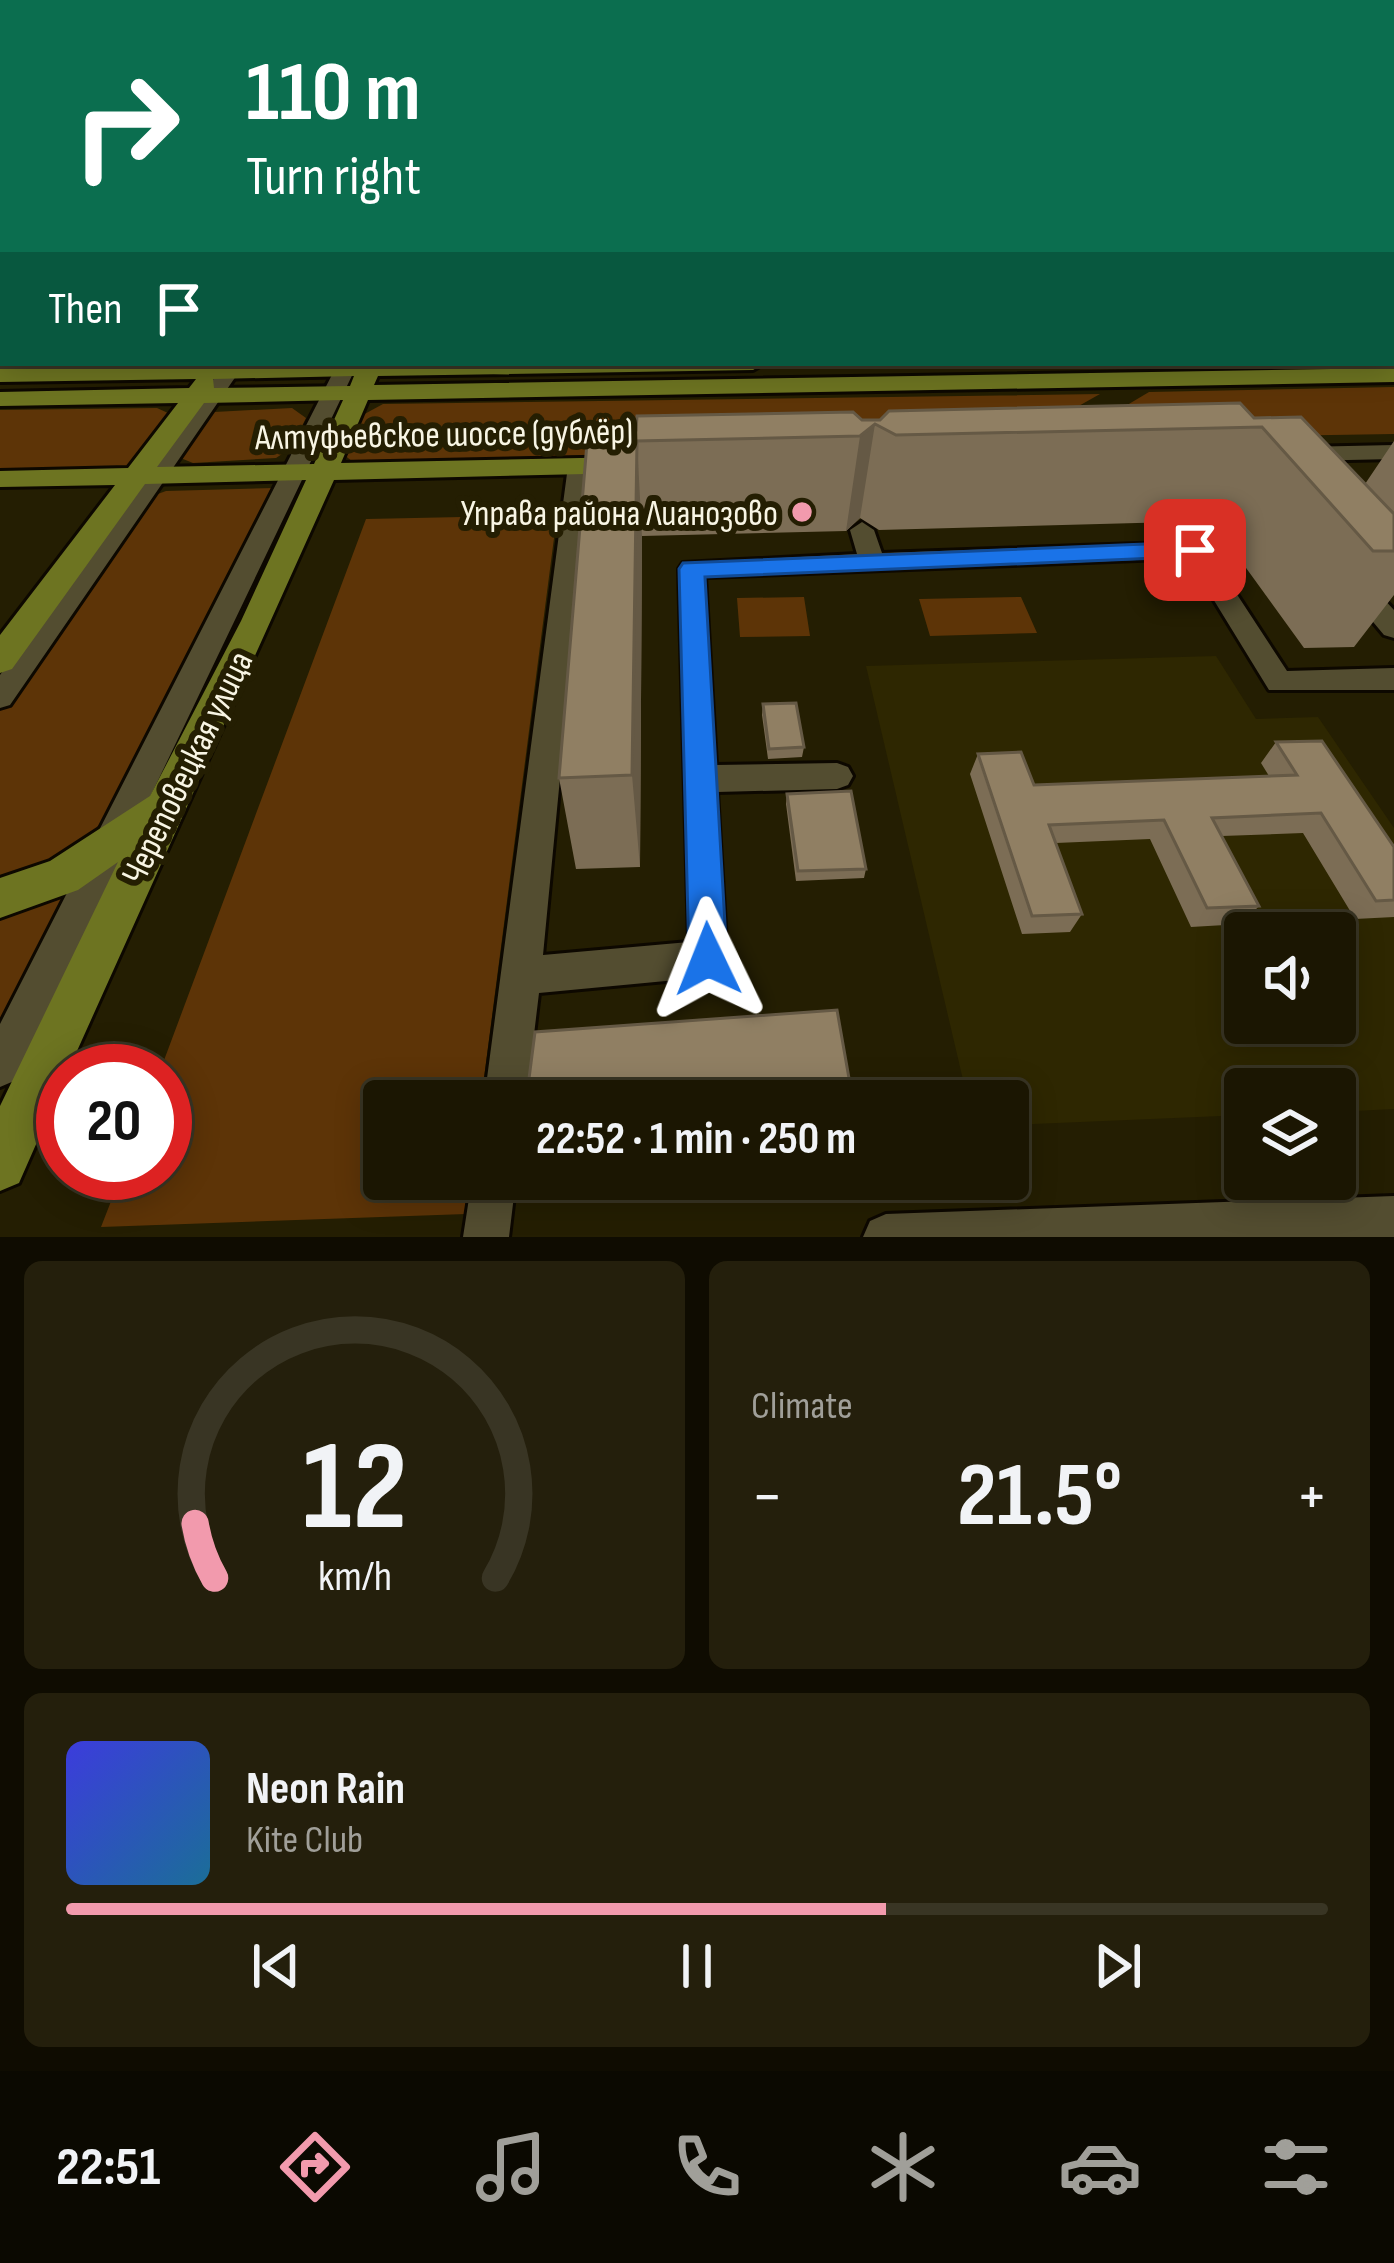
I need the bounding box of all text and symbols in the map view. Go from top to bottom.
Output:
text: 110 m [246,43,421,144]
icon: right [48,48,204,204]
text: Turn right [246,145,421,210]
icon: arrive [146,276,212,342]
text: Then [48,282,122,337]
street label: Алтуфьевское шоссе (дублёр) [254,411,633,460]
place label: Управа района Лианозово [460,493,778,536]
marker: Управа района Лианозово [789,499,815,525]
pin [1144,499,1246,601]
icon: arrive [1162,517,1228,583]
street label: Череповецкая улица [113,645,263,892]
position arrow [645,896,771,1022]
map controls [1224,912,1356,1200]
button: sound [1224,912,1356,1044]
speed limit sign: 20 [36,1044,192,1200]
button: layers [1224,1068,1356,1200]
text: 22:52 · 1 min · 250 m [536,1112,856,1167]
text: Climate [751,1383,853,1430]
text: 12 [302,1415,407,1564]
text: 21.5° [957,1443,1122,1551]
text: − [751,1458,783,1537]
text: + [1296,1458,1328,1537]
text: km/h [317,1551,392,1603]
text: Neon Rain [246,1762,405,1817]
text: Kite Club [246,1817,363,1864]
icon: previous [243,1933,309,1999]
icon: pause [664,1933,730,1999]
icon: next [1085,1933,1151,1999]
icon: directions [273,2125,357,2209]
icon: music [469,2125,553,2209]
icon: phone [665,2125,749,2209]
icon: climate [861,2125,945,2209]
icon: car [1058,2125,1142,2209]
icon: filters [1254,2125,1338,2209]
text: 22:51 [56,2135,160,2200]

